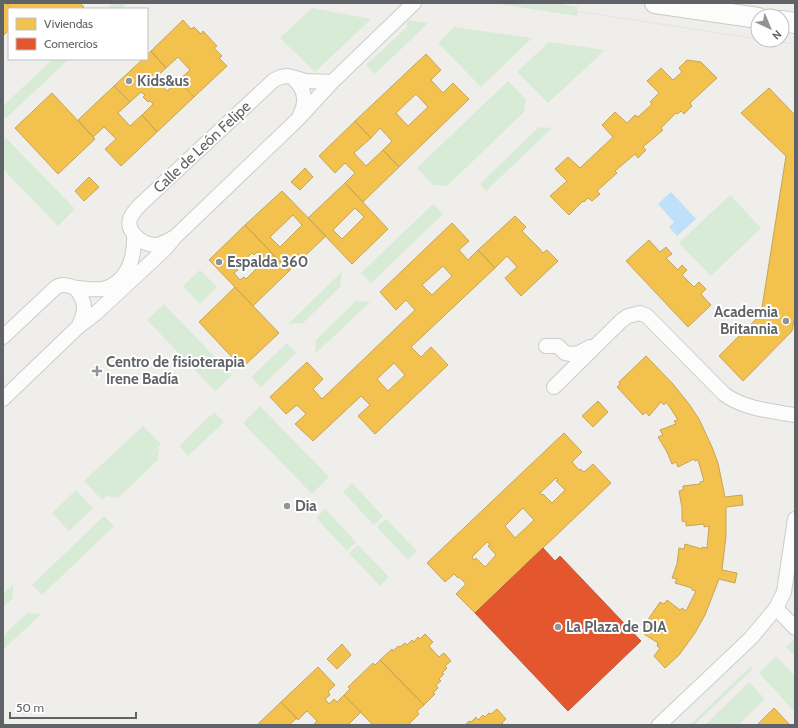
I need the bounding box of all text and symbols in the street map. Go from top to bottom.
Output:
legend [8,8,148,60]
north arrow [750,8,790,48]
text: Viviendas [44,16,93,31]
text: N [769,27,785,43]
text: Comercios [44,36,98,51]
place label: Kids&us [137,72,189,90]
marker: Kids&us [124,76,134,86]
street label: Calle de León Felipe [150,97,255,197]
place label: Espalda 360 [227,253,308,271]
marker: Espalda 360 [214,257,224,267]
place label: Academia Britannia [714,303,779,338]
marker: Academia Britannia [781,316,791,326]
place label: Centro de fisioterapia Irene Badía [106,353,245,388]
marker: Centro de fisioterapia Irene Badía [91,365,103,377]
place label: Dia [295,497,317,515]
marker: Dia [282,501,292,511]
place label: La Plaza de DIA [566,618,667,636]
marker: La Plaza de DIA [553,622,563,632]
scale bar [10,694,136,720]
text: 50 m [16,700,44,715]

